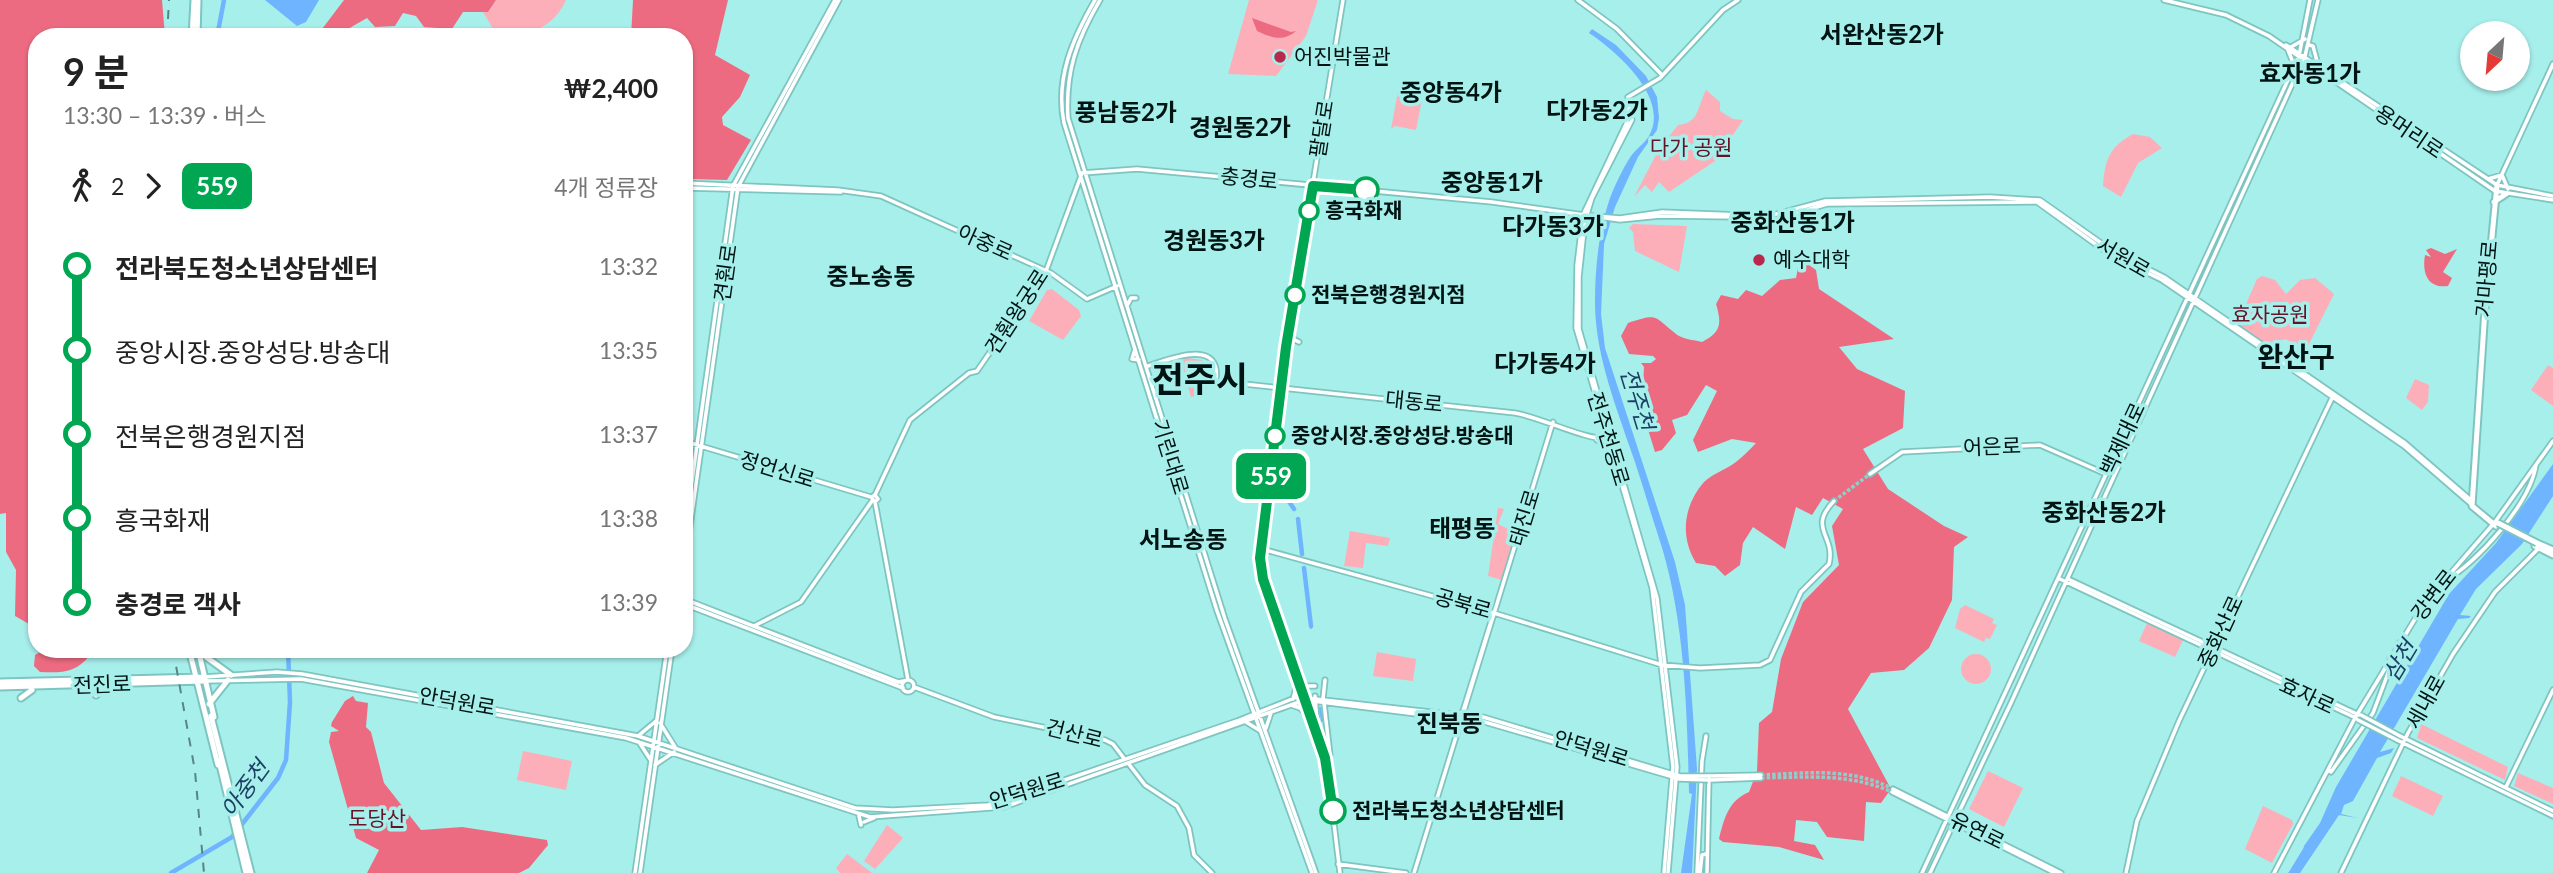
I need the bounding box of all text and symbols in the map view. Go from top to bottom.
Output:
district label: 서완산동2가 [1820,19,1944,48]
north arrow [2460,21,2530,91]
map controls [2460,21,2530,91]
place label: 어진박물관 [1294,43,1391,68]
text: 9 분 [63,48,129,94]
marker: 어진박물관 [1272,49,1288,65]
district label: 효자동1가 [2259,58,2361,87]
text: ₩2,400 [564,72,658,104]
district label: 중앙동4가 [1400,77,1502,106]
district label: 다가동2가 [1546,95,1648,124]
district label: 풍남동2가 [1075,97,1177,126]
street label: 팔달로 [1304,98,1337,159]
street label: 용머리로 [2371,99,2449,163]
text: 13:30 – 13:39 · 버스 [63,101,266,129]
district label: 경원동2가 [1189,112,1291,141]
park label: 다가 공원 [1650,134,1732,159]
street label: 충경로 [1219,162,1279,193]
icon: walk [63,167,101,205]
icon: forward [134,167,172,205]
district label: 중앙동1가 [1441,167,1543,196]
text: 559 [196,171,238,200]
text: 2 [111,172,124,200]
text: 4개 정류장 [554,173,658,201]
unlabelled marker [1353,177,1379,203]
place label: 흥국화재 [1325,197,1402,222]
marker: 흥국화재 [1299,201,1319,221]
district label: 중화산동1가 [1731,207,1855,236]
district label: 다가동3가 [1502,211,1604,240]
street label: 아중로 [954,218,1017,265]
district label: 경원동3가 [1163,225,1265,254]
street label: 서원로 [2092,231,2155,282]
street label: 거마평로 [2470,239,2501,318]
street label: 견훤로 [708,242,741,303]
place label: 예수대학 [1773,246,1850,271]
text: 전라북도청소년상담센터 [115,252,378,284]
text: 13:32 [599,252,658,280]
marker: 예수대학 [1751,252,1767,268]
district label: 중노송동 [827,261,915,290]
street label: 견훤왕궁로 [979,264,1053,359]
place label: 전북은행경원지점 [1311,281,1466,306]
marker: 전북은행경원지점 [1285,285,1305,305]
park label: 효자공원 [2231,301,2309,326]
text: 중앙시장.중앙성당.방송대 [115,336,390,368]
text: 13:35 [599,336,658,364]
district label: 완산구 [2257,339,2335,373]
district label: 다가동4가 [1494,348,1596,377]
district label: 전주시 [1152,357,1248,399]
water label: 전주천 [1615,364,1661,436]
street label: 대동로 [1384,385,1444,416]
street label: 전주천동로 [1583,389,1636,488]
street label: 백제대로 [2094,398,2149,479]
street label: 기린대로 [1148,416,1195,497]
text: 전북은행경원지점 [115,420,306,452]
text: 13:37 [599,420,658,448]
place label: 중앙시장.중앙성당.방송대 [1291,422,1514,447]
marker: 중앙시장.중앙성당.방송대 [1265,426,1285,446]
street label: 어은로 [1963,432,2021,459]
street label: 정언신로 [737,445,818,492]
line badge: 559 [1231,453,1311,499]
text: 559 [1250,461,1292,490]
street label: 태진로 [1503,486,1544,549]
district label: 중화산동2가 [2042,497,2166,526]
text: 흥국화재 [115,504,211,536]
text: 13:38 [599,504,658,532]
district label: 태평동 [1429,513,1495,542]
district label: 서노송동 [1139,524,1227,553]
street label: 강변로 [2405,564,2461,625]
street label: 공북로 [1432,583,1495,623]
text: 충경로 객사 [115,588,241,620]
text: 13:39 [599,588,658,616]
street label: 중화산로 [2192,591,2247,672]
water label: 삼천 [2376,633,2424,686]
street label: 전진로 [73,670,131,697]
street label: 세내로 [2400,670,2450,733]
street label: 효자로 [2276,671,2339,718]
street label: 안덕원로 [417,682,497,720]
district label: 진북동 [1416,708,1482,737]
street label: 건산로 [1043,713,1106,752]
street label: 안덕원로 [1551,724,1632,771]
water label: 아중천 [214,752,276,822]
street label: 안덕원로 [986,766,1067,813]
place label: 전라북도청소년상담센터 [1352,797,1565,822]
marker: 전라북도청소년상담센터 [1320,798,1346,824]
park label: 도당산 [348,805,406,830]
street label: 유연로 [1946,806,2009,854]

